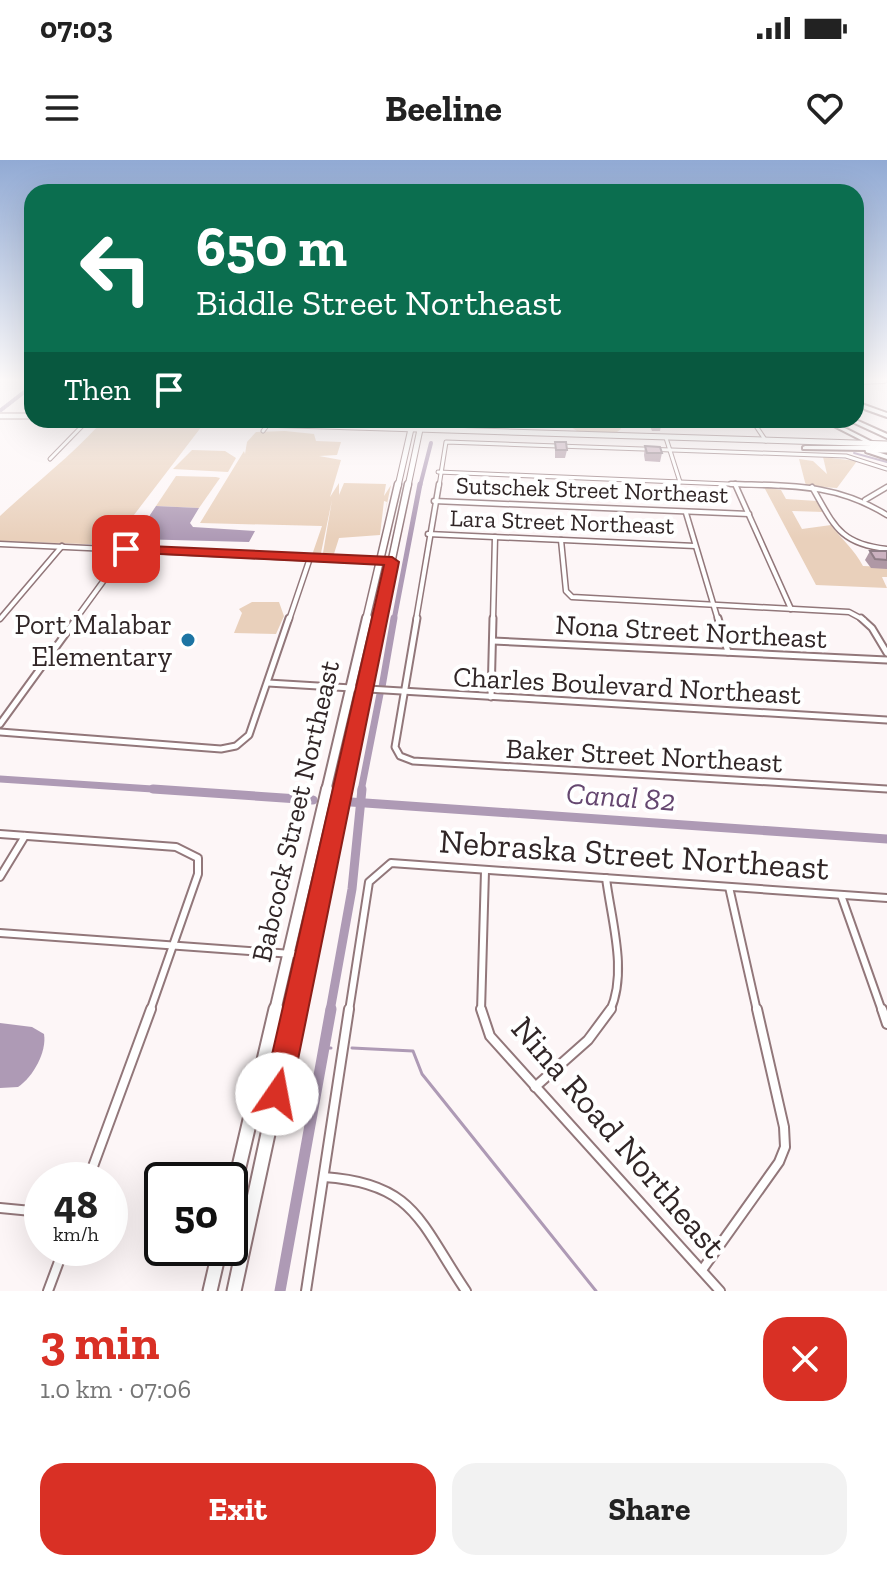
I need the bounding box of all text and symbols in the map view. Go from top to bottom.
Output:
text: 07:03 [40,10,113,46]
icon: menu [40,86,84,130]
icon: heart [803,86,847,130]
text: Beeline [385,87,502,130]
text: 650 m [196,213,347,280]
icon: left [64,216,168,320]
text: Biddle Street Northeast [196,281,561,324]
icon: arrive [147,368,191,412]
text: Then [64,372,131,408]
street label: Sutschek Street Northeast [455,470,729,509]
street label: Lara Street Northeast [449,503,675,540]
pin [92,515,160,583]
icon: arrive [104,527,148,571]
place label: Port Malabar Elementary [15,608,173,673]
street label: Nona Street Northeast [554,608,828,655]
marker: Port Malabar Elementary [179,631,197,649]
street label: Babcock Street Northeast [245,657,346,965]
street label: Charles Boulevard Northeast [452,660,802,711]
street label: Baker Street Northeast [505,732,784,779]
water label: Canal 82 [565,775,677,819]
street label: Nebraska Street Northeast [438,820,831,889]
street label: Nina Road Northeast [503,1008,735,1267]
position arrow [235,1052,319,1136]
speed limit sign: 50 [144,1162,248,1266]
text: 48 [54,1180,98,1228]
text: km/h [53,1222,99,1246]
text: 3 min [40,1314,159,1371]
button: close [763,1317,847,1401]
text: 1.0 km · 07:06 [40,1373,191,1405]
button: Exit [40,1463,436,1555]
button: Share [452,1463,847,1555]

